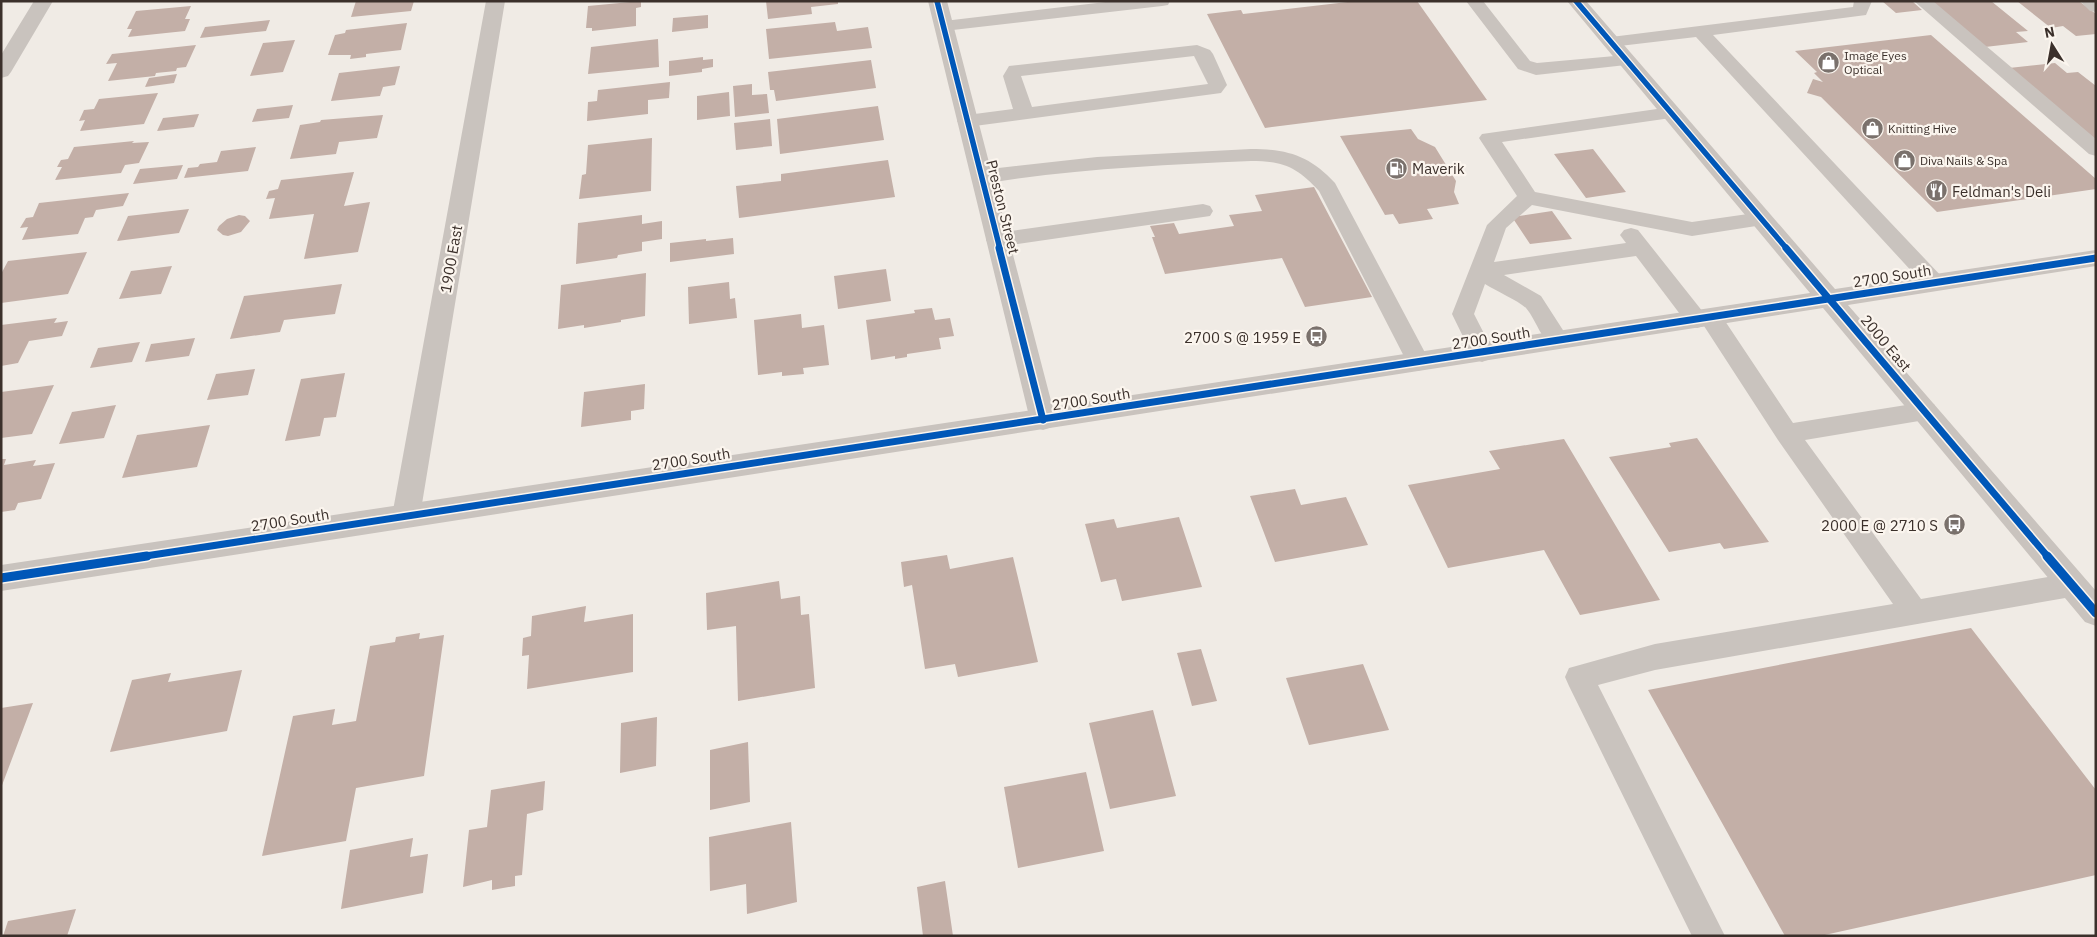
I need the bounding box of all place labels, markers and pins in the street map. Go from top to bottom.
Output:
place label: Image Eyes Optical [1844,48,1907,77]
shop icon: Image Eyes Optical [1816,50,1840,74]
shop icon: Knitting Hive [1860,116,1884,140]
place label: Knitting Hive [1888,121,1957,136]
shop icon: Diva Nails & Spa [1892,148,1916,172]
place label: Diva Nails & Spa [1920,153,2008,168]
fuel station icon: Maverik [1384,156,1408,180]
place label: Maverik [1412,159,1465,178]
restaurant icon: Feldman's Deli [1924,179,1948,203]
place label: Feldman's Deli [1952,182,2051,201]
bus stop icon: 2700 S @ 1959 E [1305,325,1329,349]
place label: 2700 S @ 1959 E [1184,328,1301,347]
bus stop icon: 2000 E @ 2710 S [1942,513,1966,537]
place label: 2000 E @ 2710 S [1821,516,1938,535]

